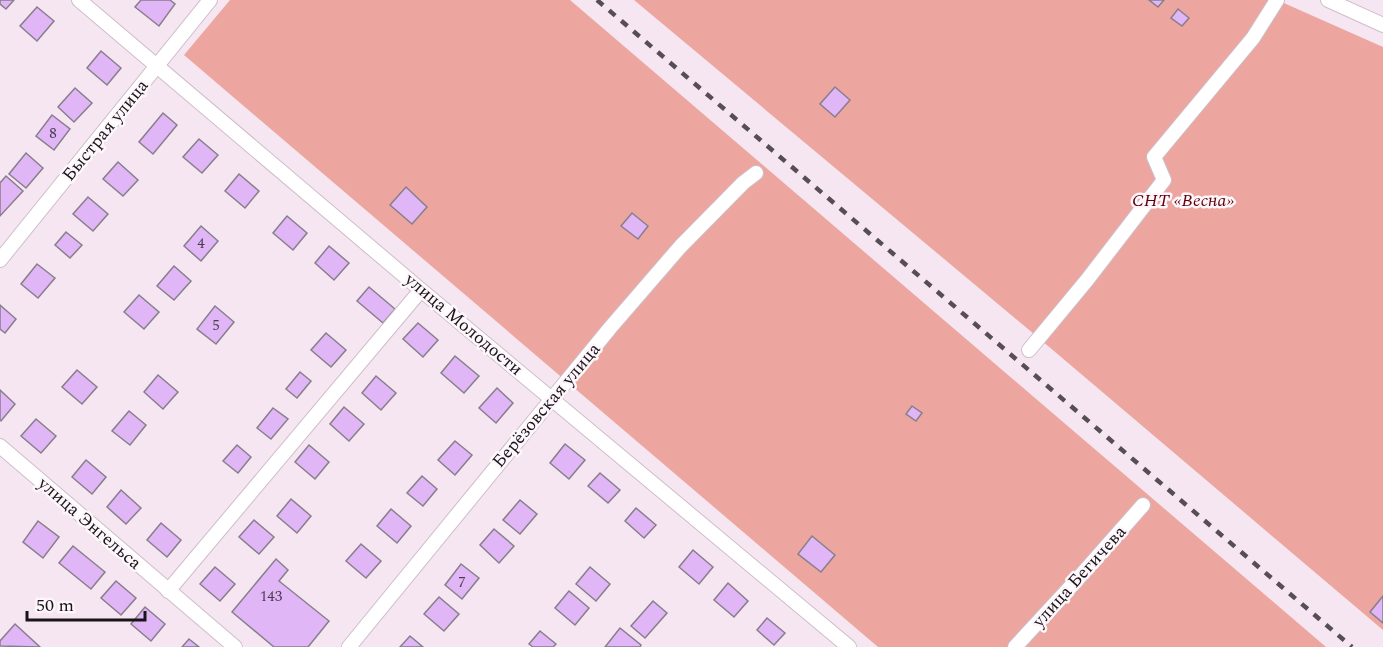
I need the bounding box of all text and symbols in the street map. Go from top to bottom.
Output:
street label: Быстрая улица [56,73,155,187]
house number: 8 [49,122,57,145]
park label: СНТ «Весна» [1132,187,1234,214]
house number: 4 [197,232,205,255]
street label: улица Молодости [398,266,529,382]
house number: 5 [212,314,220,337]
street label: Берёзовская улица [486,337,607,474]
street label: улица Энгельса [31,470,148,576]
street label: улица Бегичева [1025,519,1133,634]
house number: 7 [458,571,466,594]
scale bar [27,584,146,622]
house number: 143 [260,585,283,608]
text: 50 m [36,592,74,619]

